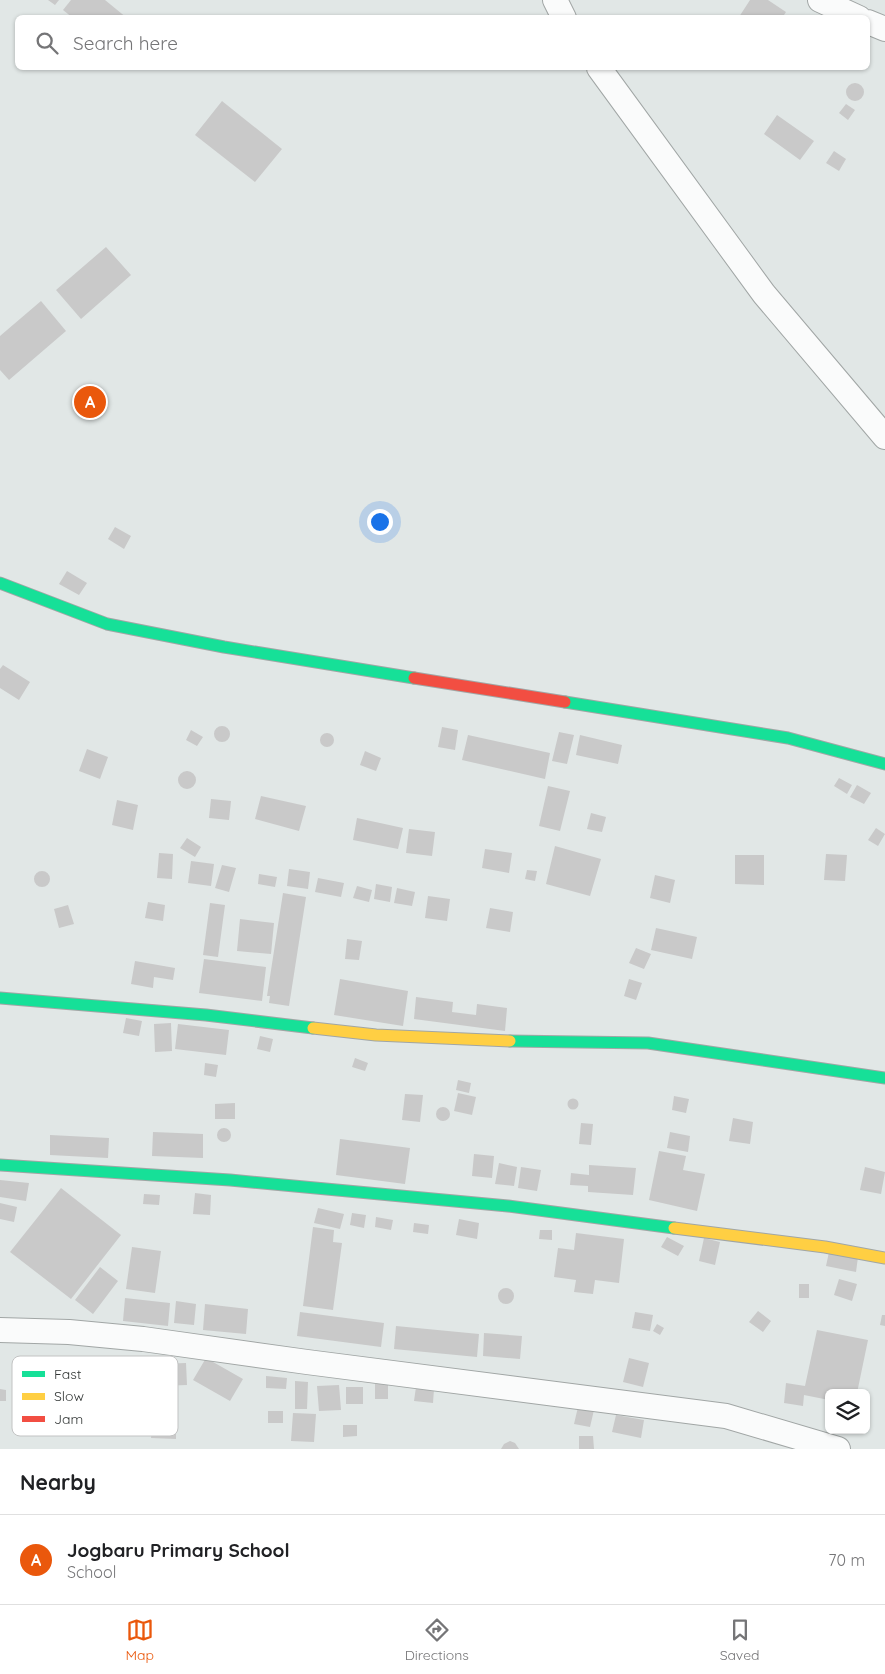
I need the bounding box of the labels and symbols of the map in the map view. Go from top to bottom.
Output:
pin: A [74,383,106,421]
your location [367,509,393,535]
legend [12,1356,178,1436]
text: Fast [54,1365,82,1383]
text: Slow [54,1387,84,1405]
text: Jam [54,1410,83,1428]

